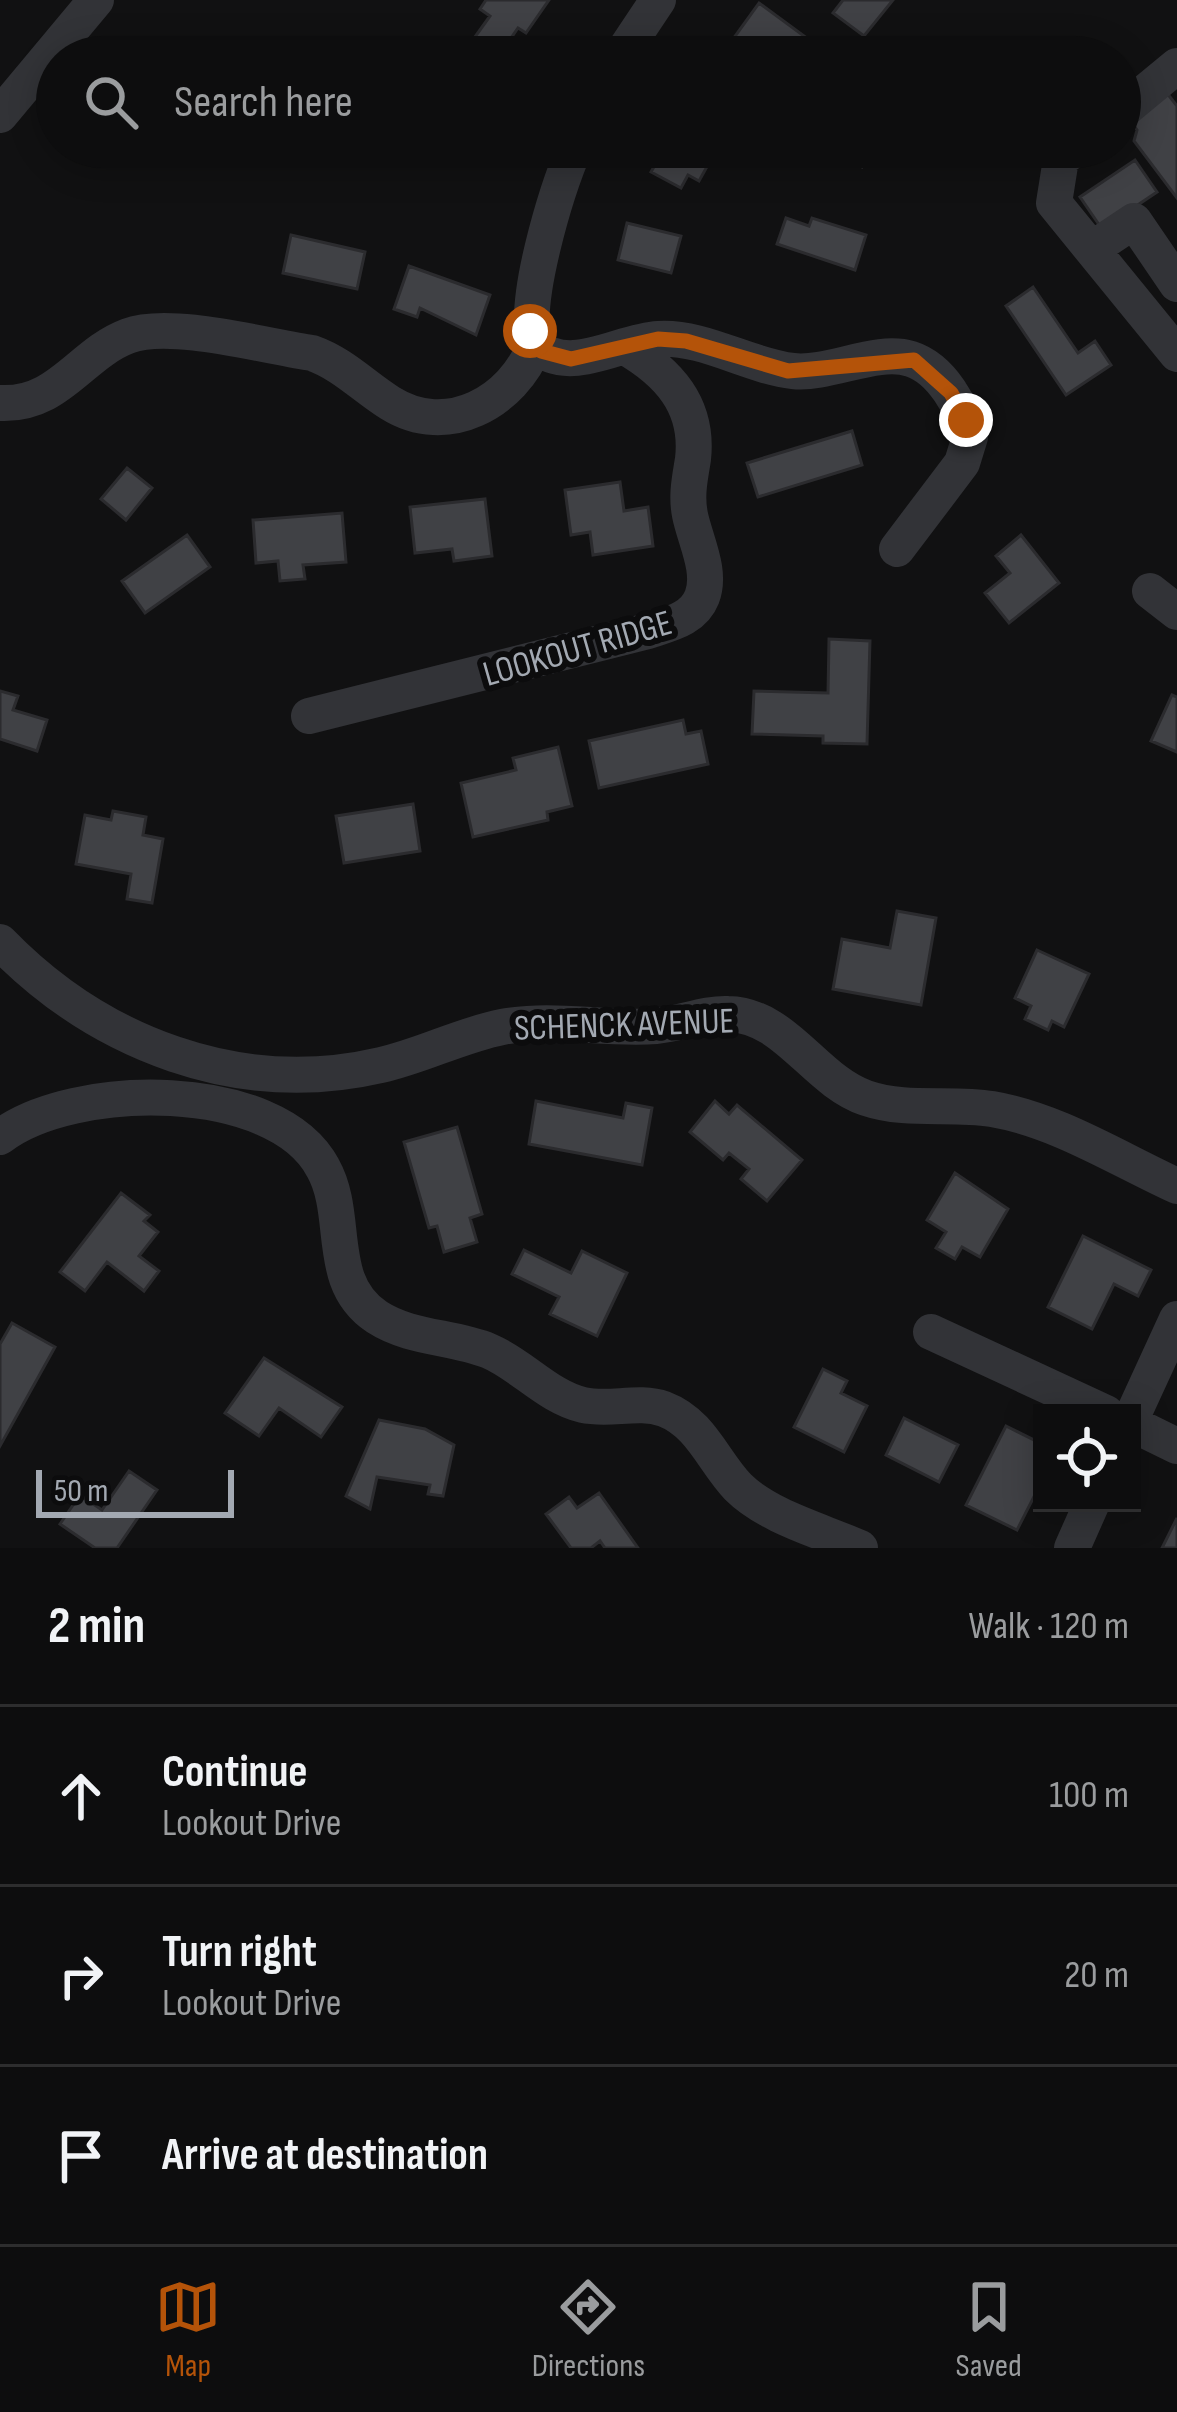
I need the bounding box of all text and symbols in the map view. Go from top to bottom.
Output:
search box [36,36,1141,168]
icon: search [78,69,144,135]
text: Search here [174,75,353,130]
route start [503,304,557,358]
route end [939,393,993,447]
street label: LOOKOUT RIDGE [478,602,677,697]
street label: SCHENCK AVENUE [513,1000,735,1051]
map controls [1033,1404,1141,1512]
button: locate [1033,1404,1141,1512]
scale bar [36,1464,234,1517]
text: 50 m [54,1471,108,1511]
text: 2 min [48,1596,145,1657]
text: Walk · 120 m [969,1603,1129,1650]
text: Continue [162,1745,308,1800]
icon: ahead [48,1763,114,1829]
text: 100 m [1049,1772,1129,1819]
text: Lookout Drive [162,1800,341,1847]
text: Turn right [162,1925,317,1980]
icon: right [48,1943,114,2009]
text: 20 m [1064,1952,1129,1999]
text: Lookout Drive [162,1980,341,2027]
icon: arrive [48,2123,114,2189]
text: Arrive at destination [162,2128,488,2183]
tab: Map [155,2274,221,2386]
tab: Directions [532,2274,645,2386]
tab: Saved [956,2274,1022,2386]

